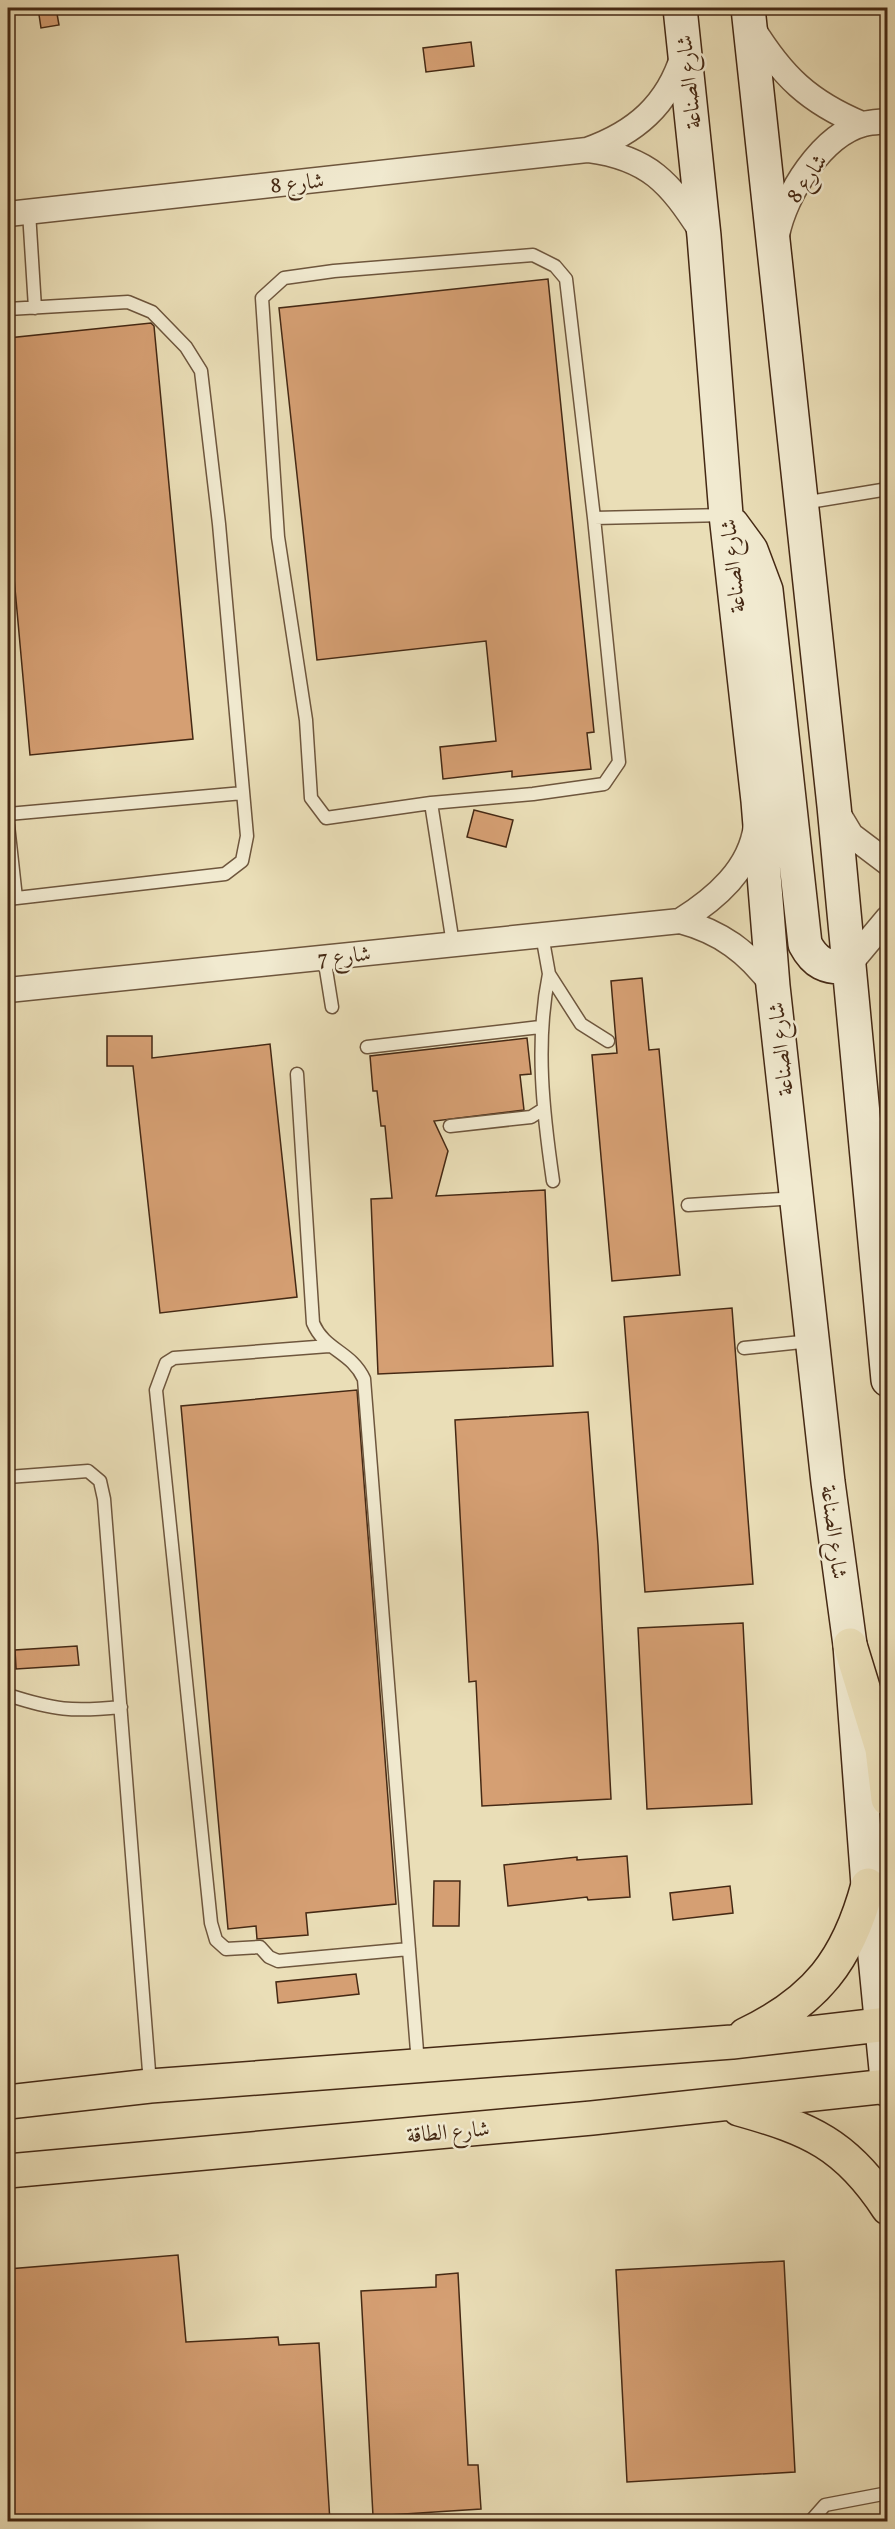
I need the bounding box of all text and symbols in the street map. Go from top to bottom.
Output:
street label: شارع الصناعة [670,33,712,130]
street label: شارع 8 [780,149,837,211]
street label: شارع 8 [269,166,326,204]
street label: شارع الصناعة [714,517,756,614]
street label: شارع 7 [316,939,372,977]
street label: شارع الصناعة [762,1000,804,1097]
street label: شارع الصناعة [810,1484,854,1581]
street label: شارع الطاقة [405,2114,491,2154]

